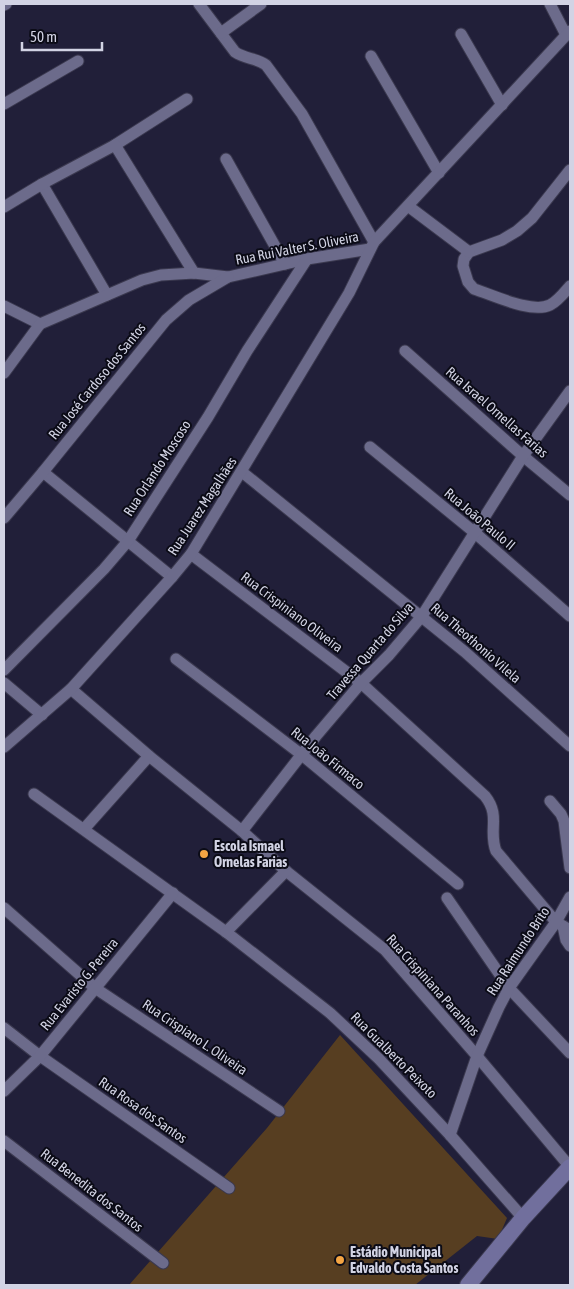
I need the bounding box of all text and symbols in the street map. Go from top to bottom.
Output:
scale bar [22,20,102,52]
text: 50 m [30,28,57,45]
street label: Rua Rui Valter S. Oliveira [234,228,360,268]
street label: Rua José Cardoso dos Santos [45,320,149,442]
street label: Rua Israel Ornellas Farias [443,363,551,461]
street label: Rua Orlando Moscoso [120,417,194,519]
street label: Rua Juarez Magalhães [164,454,240,558]
street label: Rua João Paulo II [441,485,519,553]
street label: Rua Crispiniano Oliveira [238,569,346,655]
street label: Travessa Quarta do Silva [323,599,417,703]
street label: Rua Theothonio Vilela [428,600,524,686]
street label: Rua João Firmaco [288,724,368,792]
place label: Escola Ismael Ornelas Farias [214,838,287,870]
marker: Escola Ismael Ornelas Farias [198,848,210,860]
street label: Rua Raimundo Brito [483,904,553,998]
street label: Rua Crispiniana Paranhos [383,931,483,1039]
street label: Rua Evaristo G. Pereira [37,935,121,1033]
street label: Rua Crispiano L. Oliveira [140,996,250,1078]
street label: Rua Gualberto Peixoto [348,1009,440,1101]
street label: Rua Rosa dos Santos [96,1074,190,1146]
street label: Rua Benedita dos Santos [38,1145,146,1235]
place label: Estádio Municipal Edvaldo Costa Santos [350,1244,458,1276]
marker: Estádio Municipal Edvaldo Costa Santos [334,1254,346,1266]

